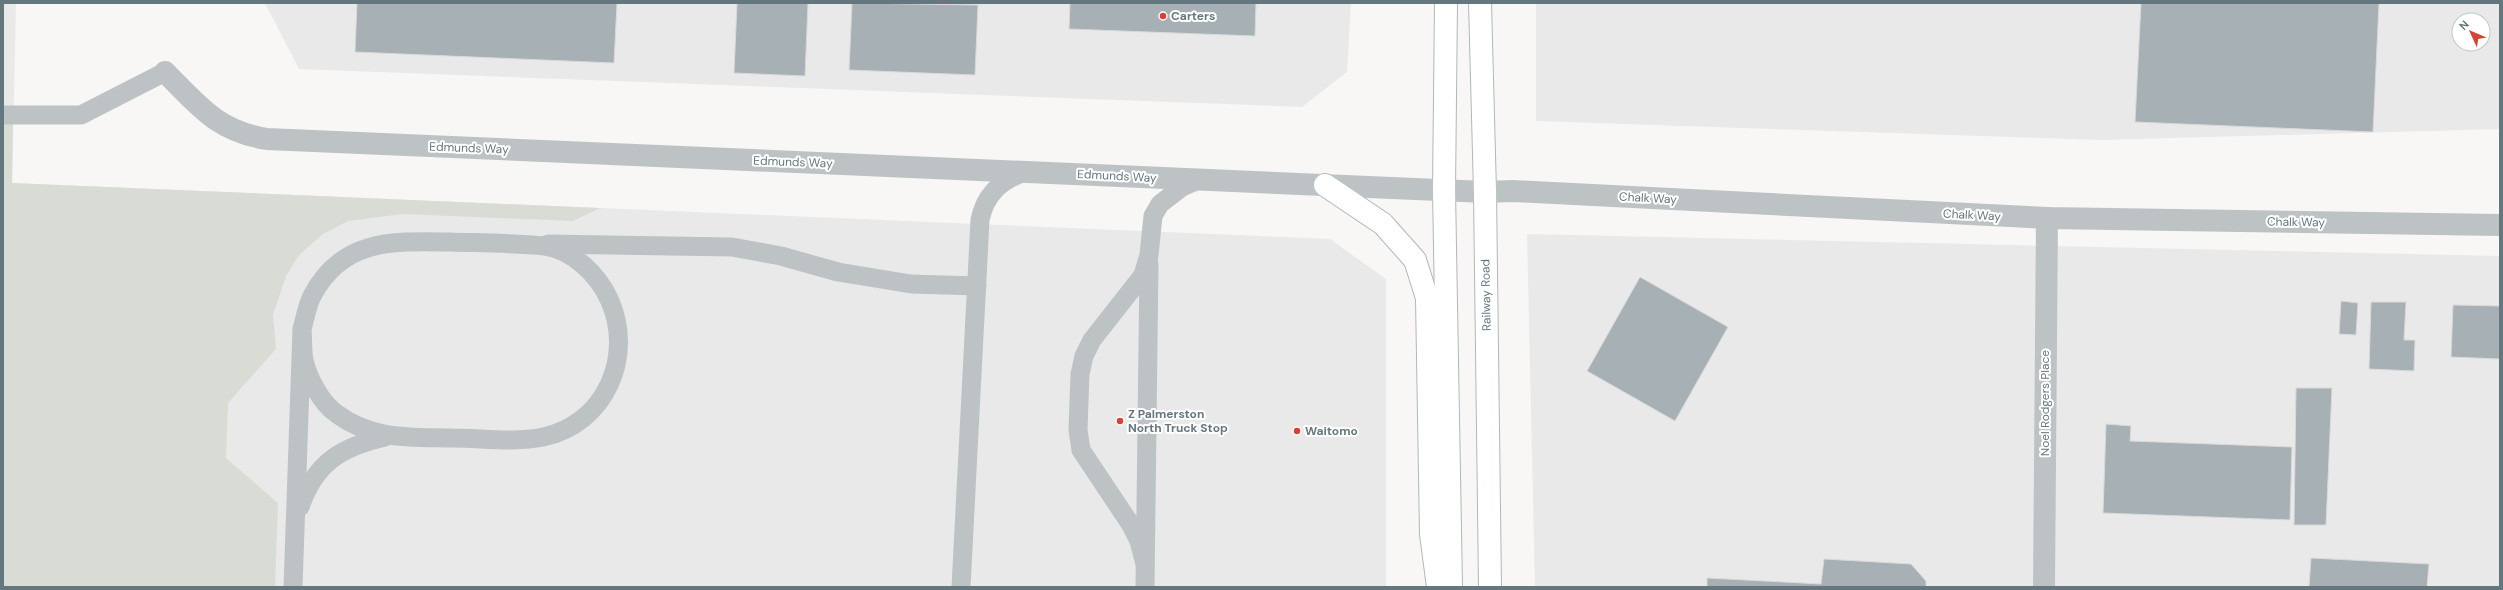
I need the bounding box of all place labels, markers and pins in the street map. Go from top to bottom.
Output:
place label: Carters [1171,8,1215,24]
marker: Carters [1158,11,1168,21]
place label: Z Palmerston North Truck Stop [1128,406,1228,436]
marker: Z Palmerston North Truck Stop [1115,416,1125,426]
place label: Waitomo [1305,423,1358,439]
marker: Waitomo [1292,426,1302,436]

